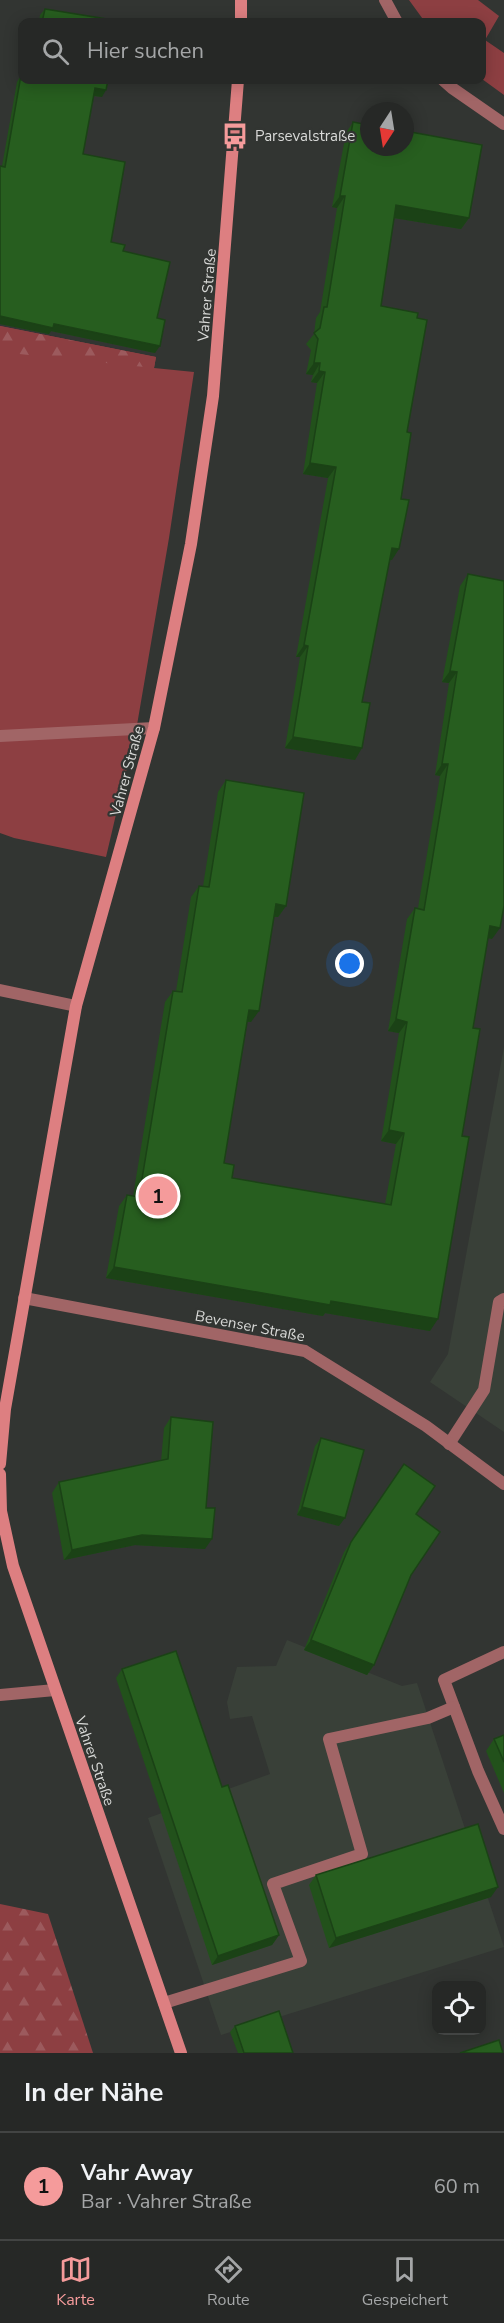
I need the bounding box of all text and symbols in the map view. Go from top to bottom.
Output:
search box [18,18,486,84]
icon: search [39,35,72,68]
text: Hier suchen [87,36,204,66]
north arrow [360,102,414,156]
bus stop icon: Parsevalstraße [220,121,250,151]
place label: Parsevalstraße [255,126,355,146]
street label: Vahrer Straße [193,248,221,343]
street label: Vahrer Straße [105,723,149,820]
your location [335,949,364,978]
pin: 1 [138,1174,178,1218]
street label: Bevenser Straße [193,1306,307,1346]
street label: Vahrer Straße [70,1713,120,1808]
map controls [432,1981,486,2035]
button: locate [432,1981,486,2035]
text: In der Nähe [24,2075,163,2110]
text: Vahr Away [81,2158,193,2188]
text: 1 [38,2173,50,2200]
text: 60 m [434,2173,480,2200]
text: Bar · Vahrer Straße [81,2188,252,2215]
tab: Karte [56,2253,95,2311]
tab: Route [207,2253,249,2311]
tab: Gespeichert [362,2253,448,2311]

